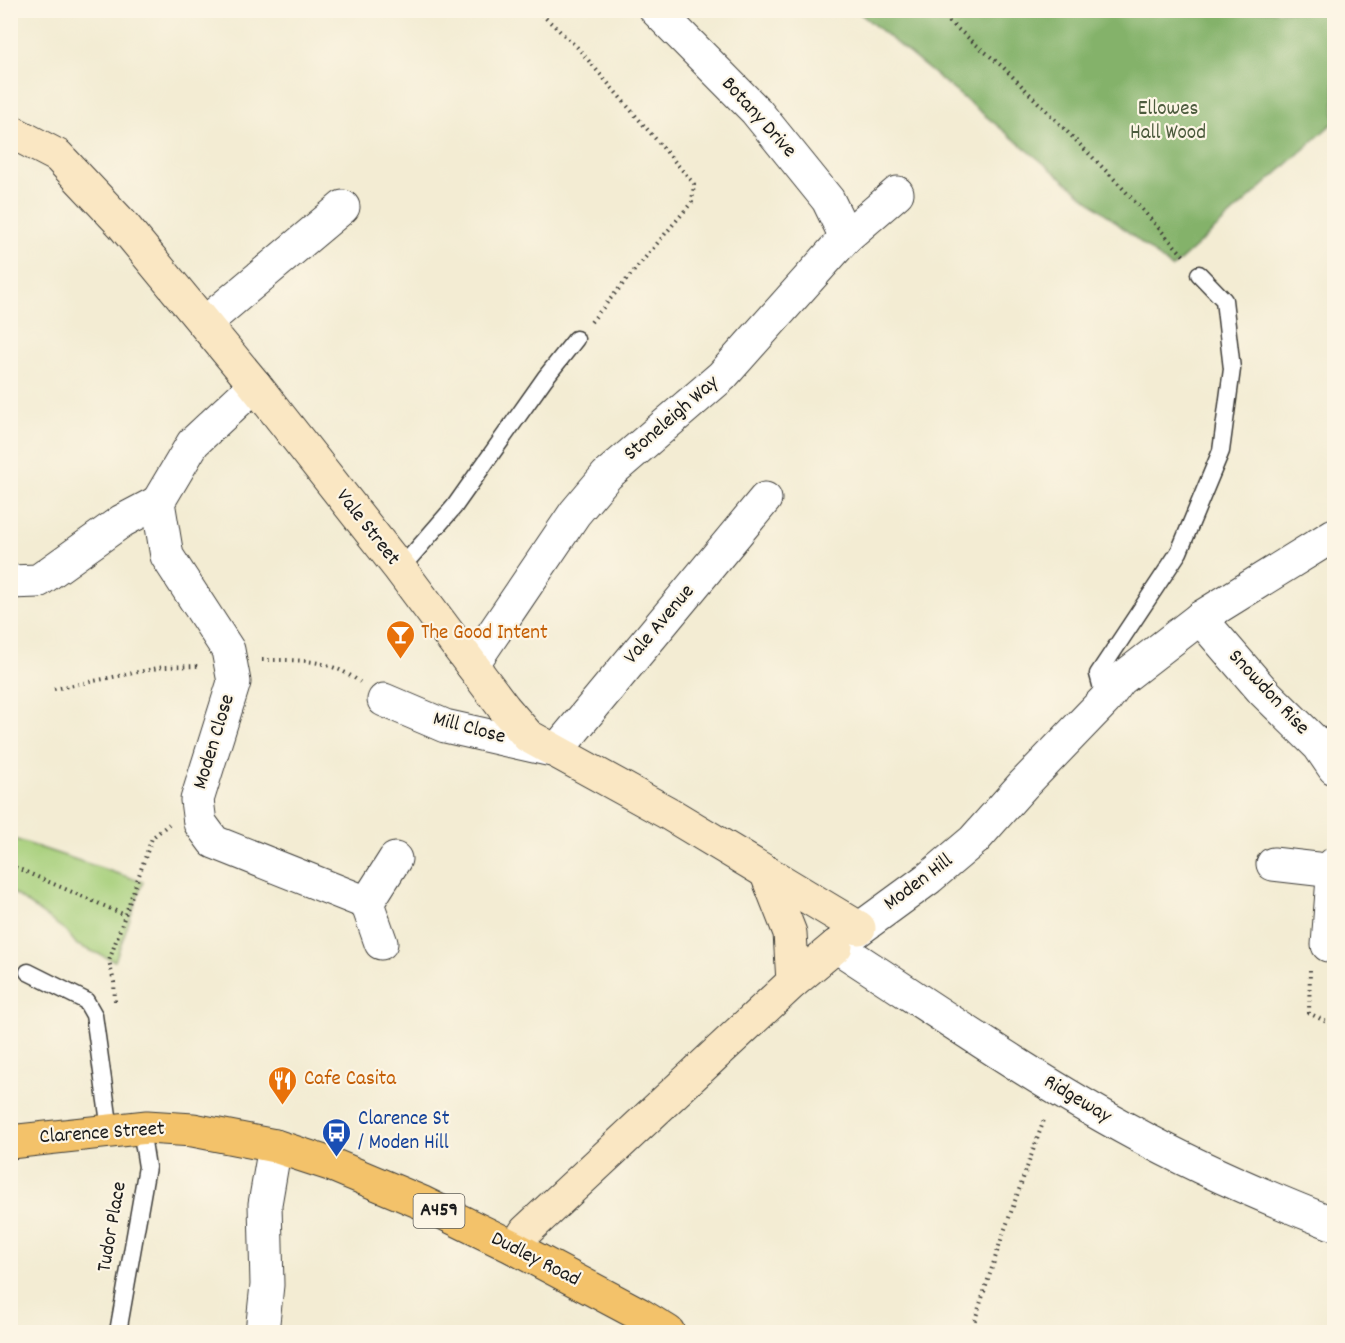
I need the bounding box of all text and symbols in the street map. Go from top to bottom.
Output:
street label: Botany Drive [713,71,803,165]
park label: Ellowes Hall Wood [1130,95,1206,149]
street label: Stoneleigh Way [618,369,727,469]
street label: Vale Street [327,483,407,573]
street label: Vale Avenue [618,578,702,672]
bar icon: The Good Intent [384,618,416,660]
place label: The Good Intent [421,619,548,649]
street label: Snowdon Rise [1220,643,1316,743]
street label: Moden Close [186,691,244,793]
street label: Mill Close [429,705,509,753]
street label: Moden Hill [878,847,960,919]
restaurant icon: Cafe Casita [267,1064,299,1106]
place label: Cafe Casita [304,1065,397,1095]
street label: Ridgeway [1037,1068,1117,1132]
place label: Clarence St / Moden Hill [358,1105,450,1159]
street label: Clarence Street [38,1115,166,1153]
bus stop icon: Clarence St / Moden Hill [321,1116,353,1158]
street label: Tudor Place [90,1179,136,1275]
road number: A459 [414,1194,464,1228]
street label: Dudley Road [485,1225,585,1295]

